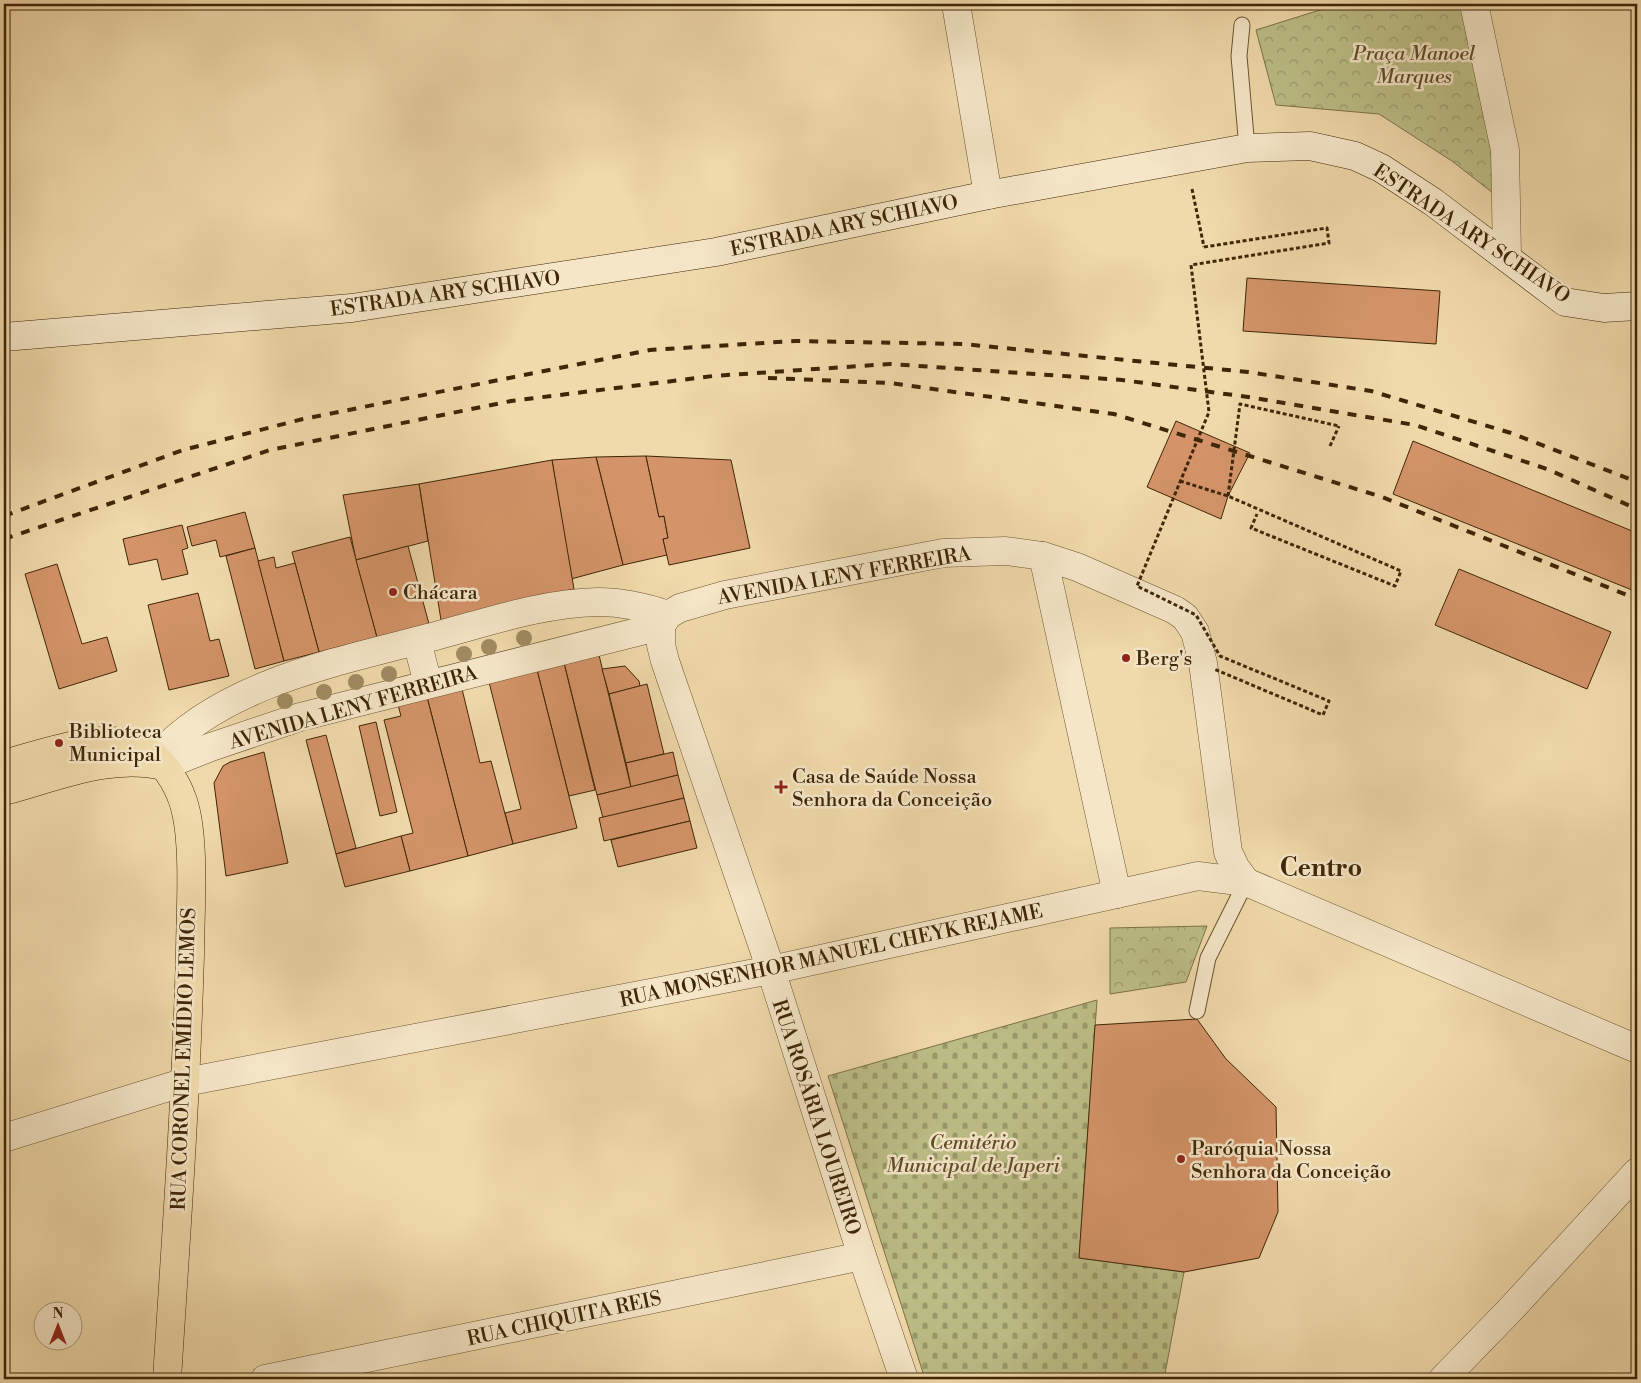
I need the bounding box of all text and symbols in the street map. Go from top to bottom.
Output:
park label: Praça Manoel Marques [1352,42,1476,90]
street label: ESTRADA ARY SCHIAVO [1368,159,1574,310]
street label: ESTRADA ARY SCHIAVO [728,190,961,263]
street label: ESTRADA ARY SCHIAVO [328,266,562,323]
street label: AVENIDA LENY FERREIRA [715,542,974,611]
place label: Chácara [403,581,479,606]
marker: Chácara [387,586,399,598]
place label: Berg's [1135,647,1192,672]
marker: Berg's [1120,652,1132,664]
street label: AVENIDA LENY FERREIRA [226,661,482,756]
place label: Biblioteca Municipal [68,720,163,768]
marker: Biblioteca Municipal [53,737,65,749]
place label: Casa de Saúde Nossa Senhora da Conceição [792,765,992,813]
marker: Casa de Saúde Nossa Senhora da Conceição [774,780,788,794]
district label: Centro [1280,853,1362,884]
street label: RUA MONSENHOR MANUEL CHEYK REJAME [617,899,1045,1014]
street label: RUA CORONEL EMÍDIO LEMOS [166,907,202,1211]
street label: RUA ROSÁRIA LOUREIRO [766,996,867,1239]
park label: Cemitério Municipal de Japeri [886,1131,1061,1179]
place label: Paróquia Nossa Senhora da Conceição [1191,1137,1391,1185]
marker: Paróquia Nossa Senhora da Conceição [1175,1153,1187,1165]
street label: RUA CHIQUITA REIS [465,1287,664,1352]
north arrow [32,1300,82,1350]
text: N [52,1305,64,1323]

